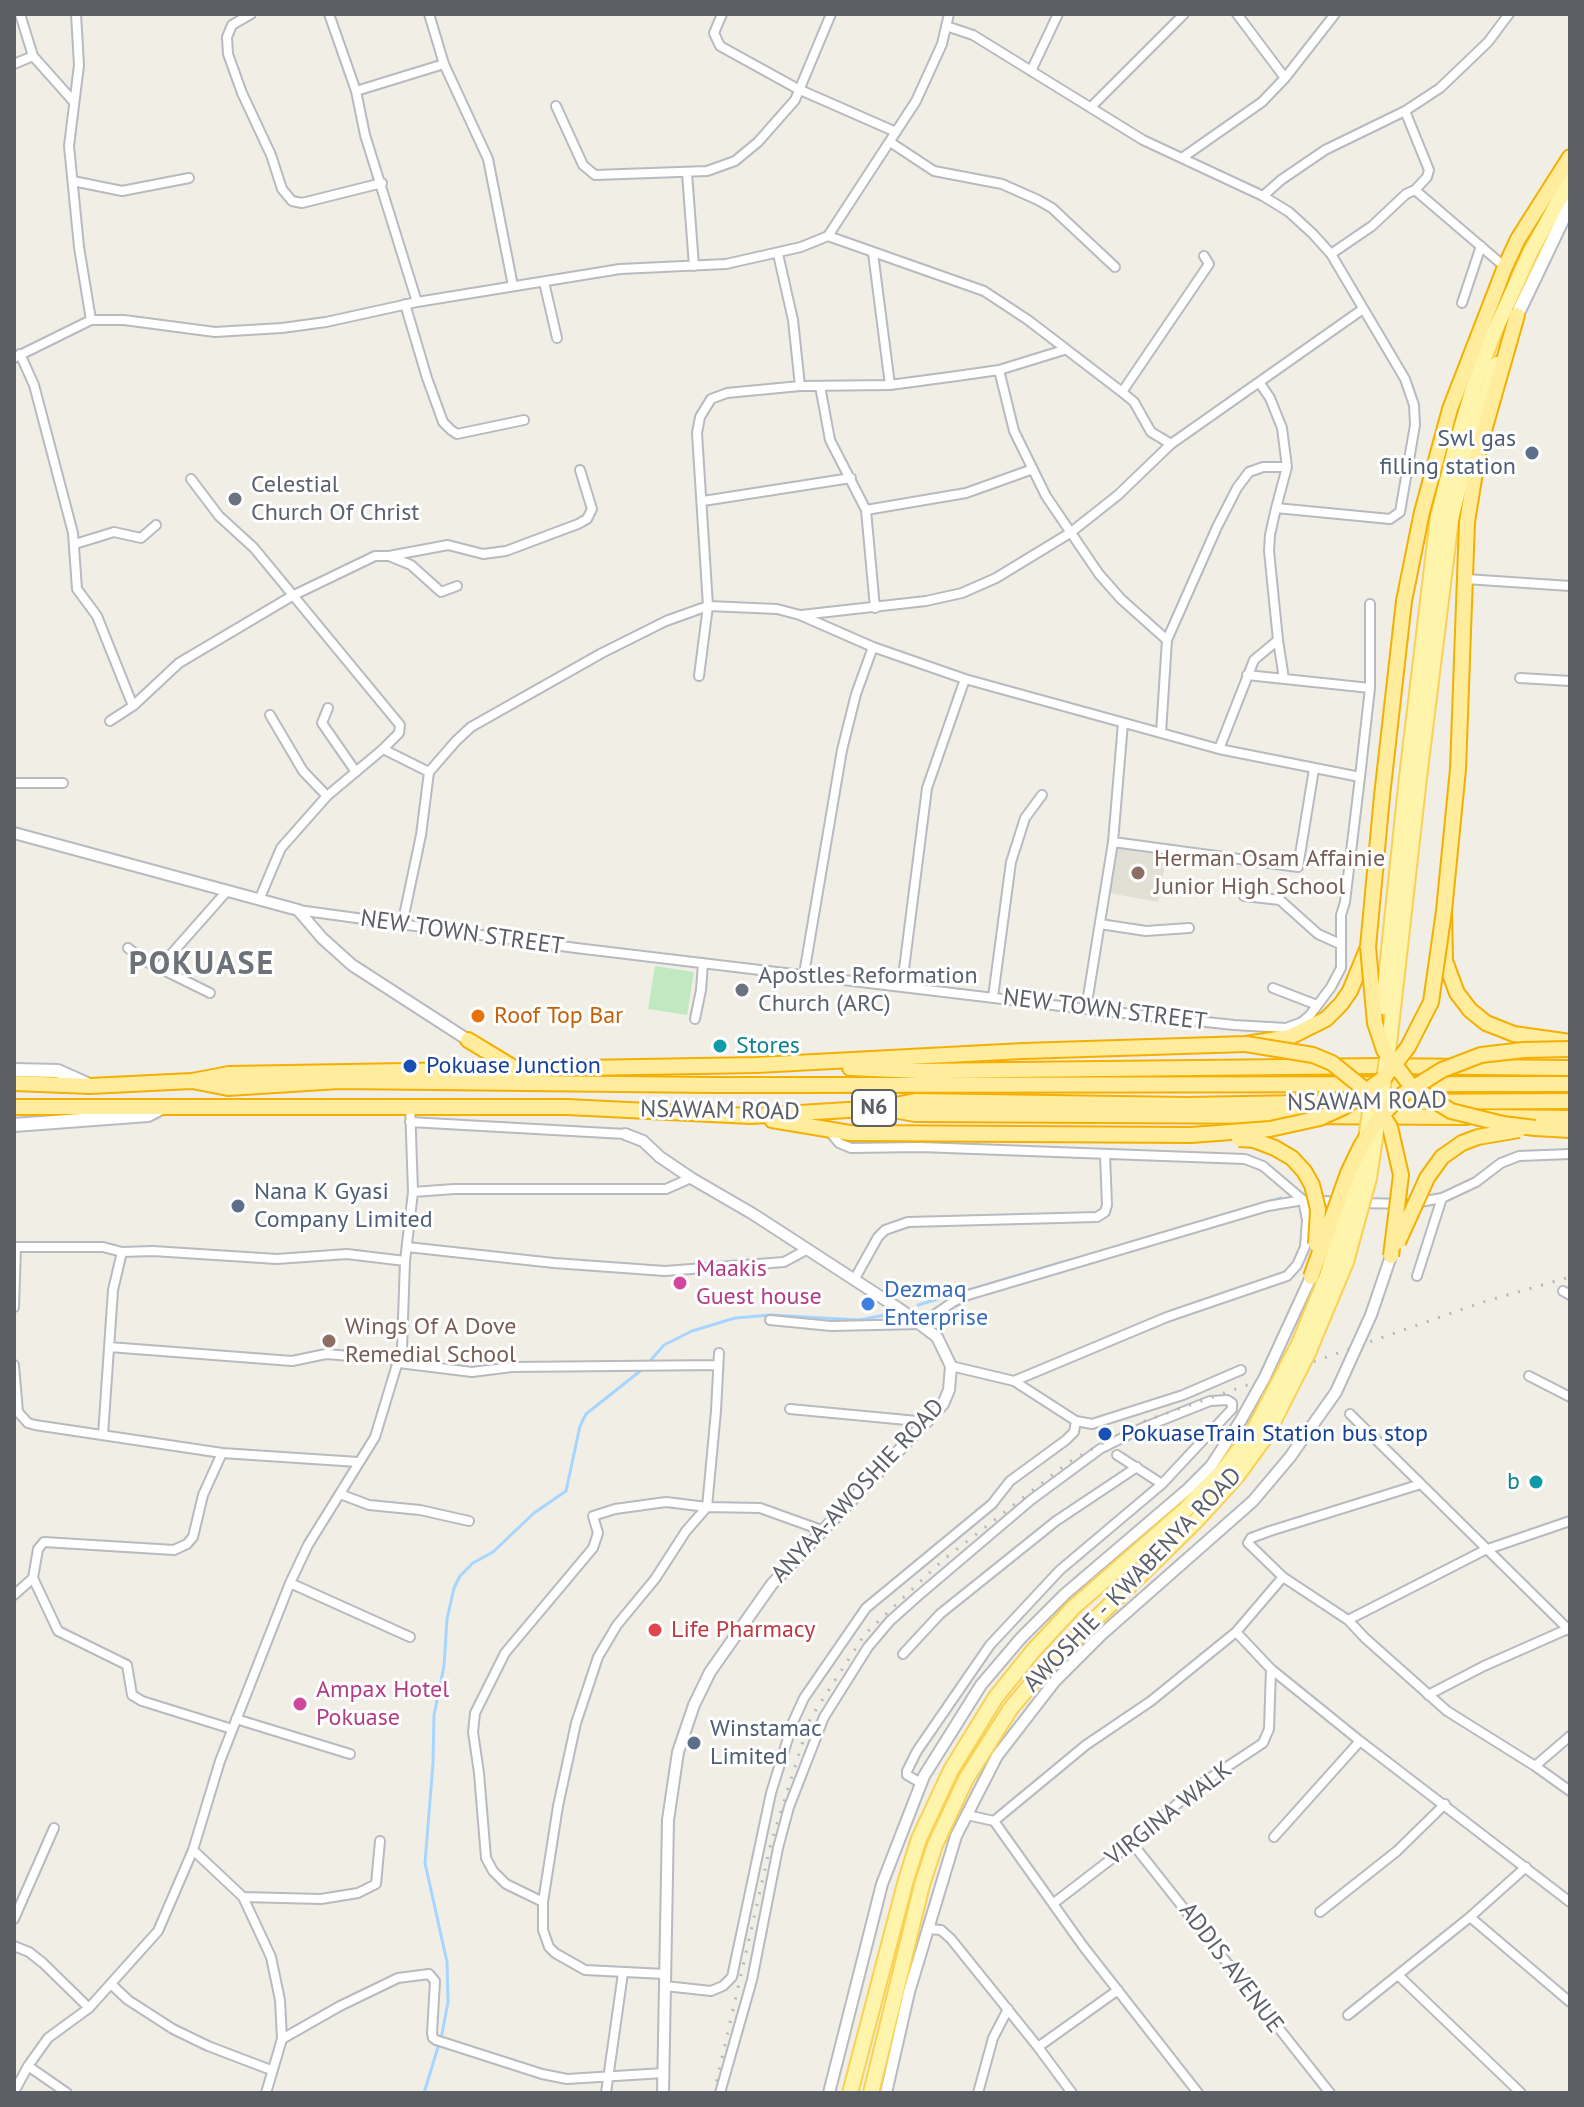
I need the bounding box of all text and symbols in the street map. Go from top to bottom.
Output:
place label: Swl gas filling station [1379,425,1516,481]
marker: Swl gas filling station [1523,444,1541,462]
place label: Celestial Church Of Christ [251,471,419,527]
marker: Celestial Church Of Christ [226,490,244,508]
place label: Herman Osam Affainie Junior High School [1154,845,1385,901]
marker: Herman Osam Affainie Junior High School [1129,864,1147,882]
street label: NEW TOWN STREET [358,904,566,962]
district label: POKUASE [129,946,275,984]
place label: Apostles Reformation Church (ARC) [758,962,978,1018]
marker: Apostles Reformation Church (ARC) [733,981,751,999]
street label: NEW TOWN STREET [1001,983,1209,1037]
place label: Roof Top Bar [494,1002,623,1030]
marker: Roof Top Bar [469,1007,487,1025]
place label: Stores [736,1032,800,1060]
marker: Stores [711,1037,729,1055]
place label: Pokuase Junction [426,1052,601,1080]
marker: Pokuase Junction [401,1057,419,1075]
street label: NSAWAM ROAD [1287,1086,1447,1118]
road number: N6 [852,1090,896,1126]
street label: NSAWAM ROAD [640,1095,800,1127]
place label: Nana K Gyasi Company Limited [254,1178,433,1234]
marker: Nana K Gyasi Company Limited [229,1197,247,1215]
place label: Maakis Guest house [696,1255,822,1311]
marker: Maakis Guest house [671,1274,689,1292]
place label: Dezmaq Enterprise [884,1276,988,1332]
marker: Dezmaq Enterprise [859,1295,877,1313]
place label: Wings Of A Dove Remedial School [345,1313,517,1369]
marker: Wings Of A Dove Remedial School [320,1332,338,1350]
street label: ANYAA-AWOSHIE ROAD [765,1393,951,1589]
place label: PokuaseTrain Station bus stop [1121,1420,1428,1448]
marker: PokuaseTrain Station bus stop [1096,1425,1114,1443]
street label: AWOSHIE - KWABENYA ROAD [1018,1462,1248,1698]
place label: b [1507,1468,1520,1496]
marker: b [1527,1473,1545,1491]
place label: Life Pharmacy [671,1616,816,1644]
marker: Life Pharmacy [646,1621,664,1639]
place label: Ampax Hotel Pokuase [316,1676,449,1732]
marker: Ampax Hotel Pokuase [291,1695,309,1713]
place label: Winstamac Limited [710,1715,822,1771]
marker: Winstamac Limited [685,1734,703,1752]
street label: VIRGINA WALK [1100,1756,1238,1872]
street label: ADDIS AVENUE [1173,1897,1289,2039]

